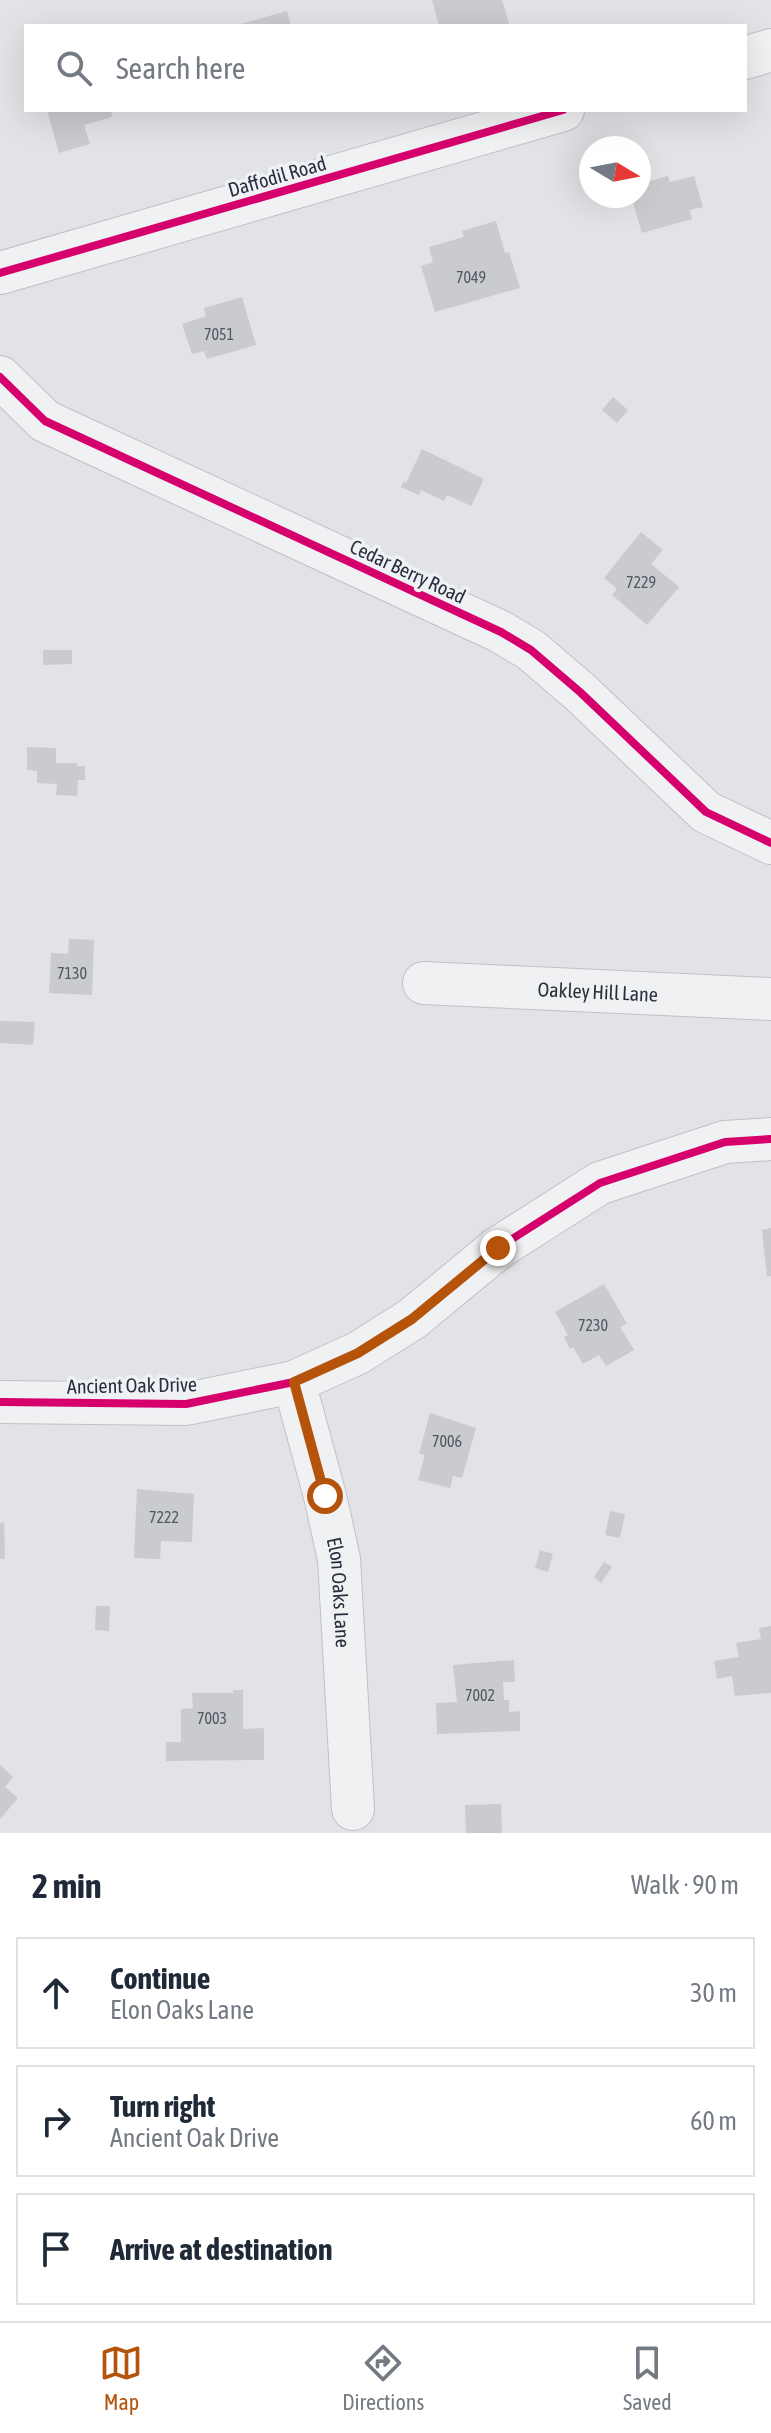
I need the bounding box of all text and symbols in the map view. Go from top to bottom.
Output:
search box [24,24,747,112]
icon: search [52,46,96,90]
text: Search here [116,51,245,85]
north arrow [579,136,651,208]
street label: Daffodil Road [225,151,329,201]
house number: 7049 [456,268,486,286]
house number: 7051 [204,325,234,343]
street label: Cedar Berry Road [347,534,469,608]
house number: 7229 [626,573,656,591]
house number: 7130 [57,964,87,982]
street label: Oakley Hill Lane [537,977,658,1005]
route end [480,1230,516,1266]
house number: 7230 [578,1316,608,1334]
street label: Ancient Oak Drive [67,1372,197,1398]
house number: 7006 [432,1432,462,1450]
route start [307,1478,343,1514]
house number: 7222 [149,1508,179,1526]
street label: Elon Oaks Lane [323,1535,355,1648]
house number: 7002 [465,1686,495,1704]
house number: 7003 [197,1709,227,1727]
text: 2 min [32,1866,101,1905]
text: Walk · 90 m [631,1870,739,1900]
text: Continue [110,1961,210,1995]
icon: ahead [34,1971,78,2015]
text: 30 m [690,1978,737,2008]
text: Elon Oaks Lane [110,1995,254,2025]
text: Turn right [110,2089,216,2123]
icon: right [34,2099,78,2143]
text: 60 m [690,2106,737,2136]
text: Ancient Oak Drive [110,2123,279,2153]
icon: arrive [34,2227,78,2271]
text: Arrive at destination [110,2232,332,2266]
tab: Map [99,2341,143,2415]
tab: Directions [342,2341,424,2415]
tab: Saved [623,2341,672,2415]

